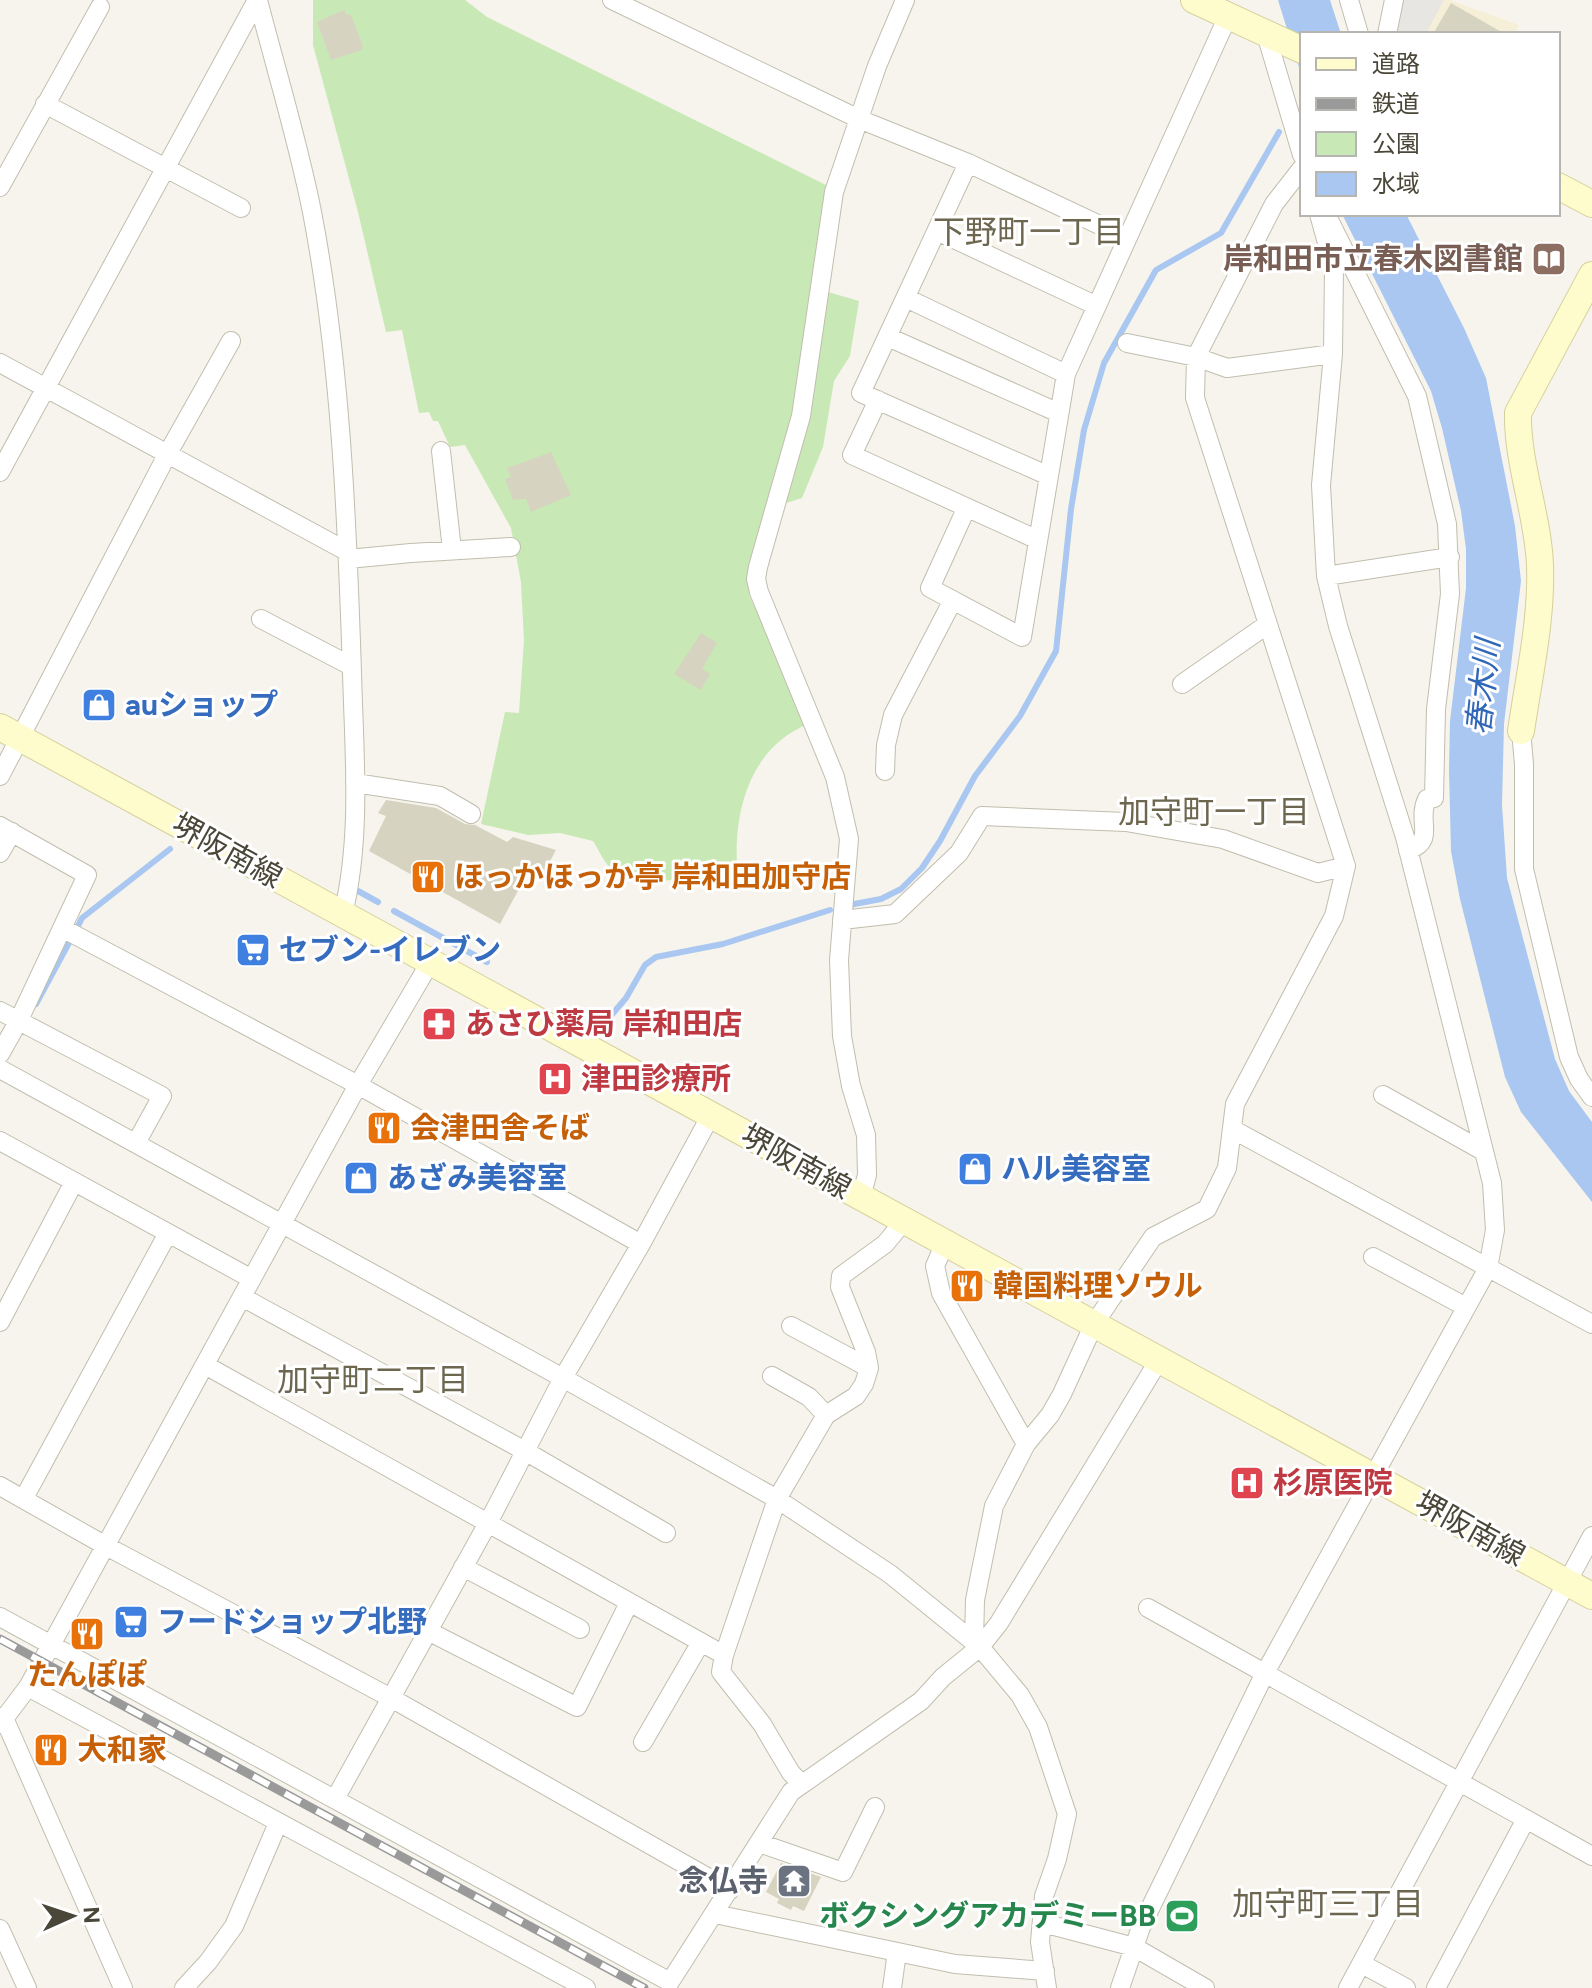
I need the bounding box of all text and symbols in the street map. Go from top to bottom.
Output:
legend [1300,32,1560,216]
text: 道路 [1372,49,1420,78]
text: 鉄道 [1372,89,1420,118]
text: 公園 [1372,129,1420,158]
text: 水域 [1372,169,1420,198]
district label: 下野町一丁目 [933,213,1125,251]
place label: 岸和田市立春木図書館 [1223,240,1523,277]
library icon: 岸和田市立春木図書館 [1530,240,1568,278]
water label: 春木川 [1459,634,1507,737]
shop icon: auショップ [80,686,118,724]
place label: auショップ [125,686,278,723]
district label: 加守町一丁目 [1118,793,1310,831]
street label: 堺阪南線 [166,805,289,896]
restaurant icon: ほっかほっか亭 岸和田加守店 [409,858,447,896]
place label: ほっかほっか亭 岸和田加守店 [454,858,851,895]
supermarket icon: セブン-イレブン [234,931,272,969]
place label: セブン-イレブン [279,931,501,968]
pharmacy icon: あさひ薬局 岸和田店 [420,1005,458,1043]
place label: あさひ薬局 岸和田店 [465,1005,742,1042]
hospital icon: 津田診療所 [536,1060,574,1098]
place label: 津田診療所 [581,1060,731,1097]
restaurant icon: 会津田舎そば [365,1109,403,1147]
place label: 会津田舎そば [410,1109,590,1146]
street label: 堺阪南線 [735,1116,858,1207]
shop icon: ハル美容室 [956,1150,994,1188]
place label: ハル美容室 [1001,1150,1151,1187]
shop icon: あざみ美容室 [342,1159,380,1197]
place label: あざみ美容室 [387,1159,567,1196]
restaurant icon: 韓国料理ソウル [948,1267,986,1305]
place label: 韓国料理ソウル [993,1267,1203,1304]
district label: 加守町二丁目 [277,1361,469,1399]
hospital icon: 杉原医院 [1228,1464,1266,1502]
place label: 杉原医院 [1273,1464,1393,1501]
street label: 堺阪南線 [1409,1483,1532,1574]
supermarket icon: フードショップ北野 [112,1603,150,1641]
place label: フードショップ北野 [157,1603,427,1640]
restaurant icon: たんぽぽ [68,1615,106,1653]
place label: たんぽぽ [27,1656,147,1693]
restaurant icon: 大和家 [32,1731,70,1769]
place label: 大和家 [77,1731,167,1768]
place label: 念仏寺 [678,1862,768,1899]
temple icon: 念仏寺 [775,1862,813,1900]
north arrow [32,1876,112,1956]
district label: 加守町三丁目 [1232,1885,1424,1923]
place label: ボクシングアカデミーBB [819,1897,1156,1934]
sports icon: ボクシングアカデミーBB [1163,1897,1201,1935]
text: N [78,1906,105,1924]

